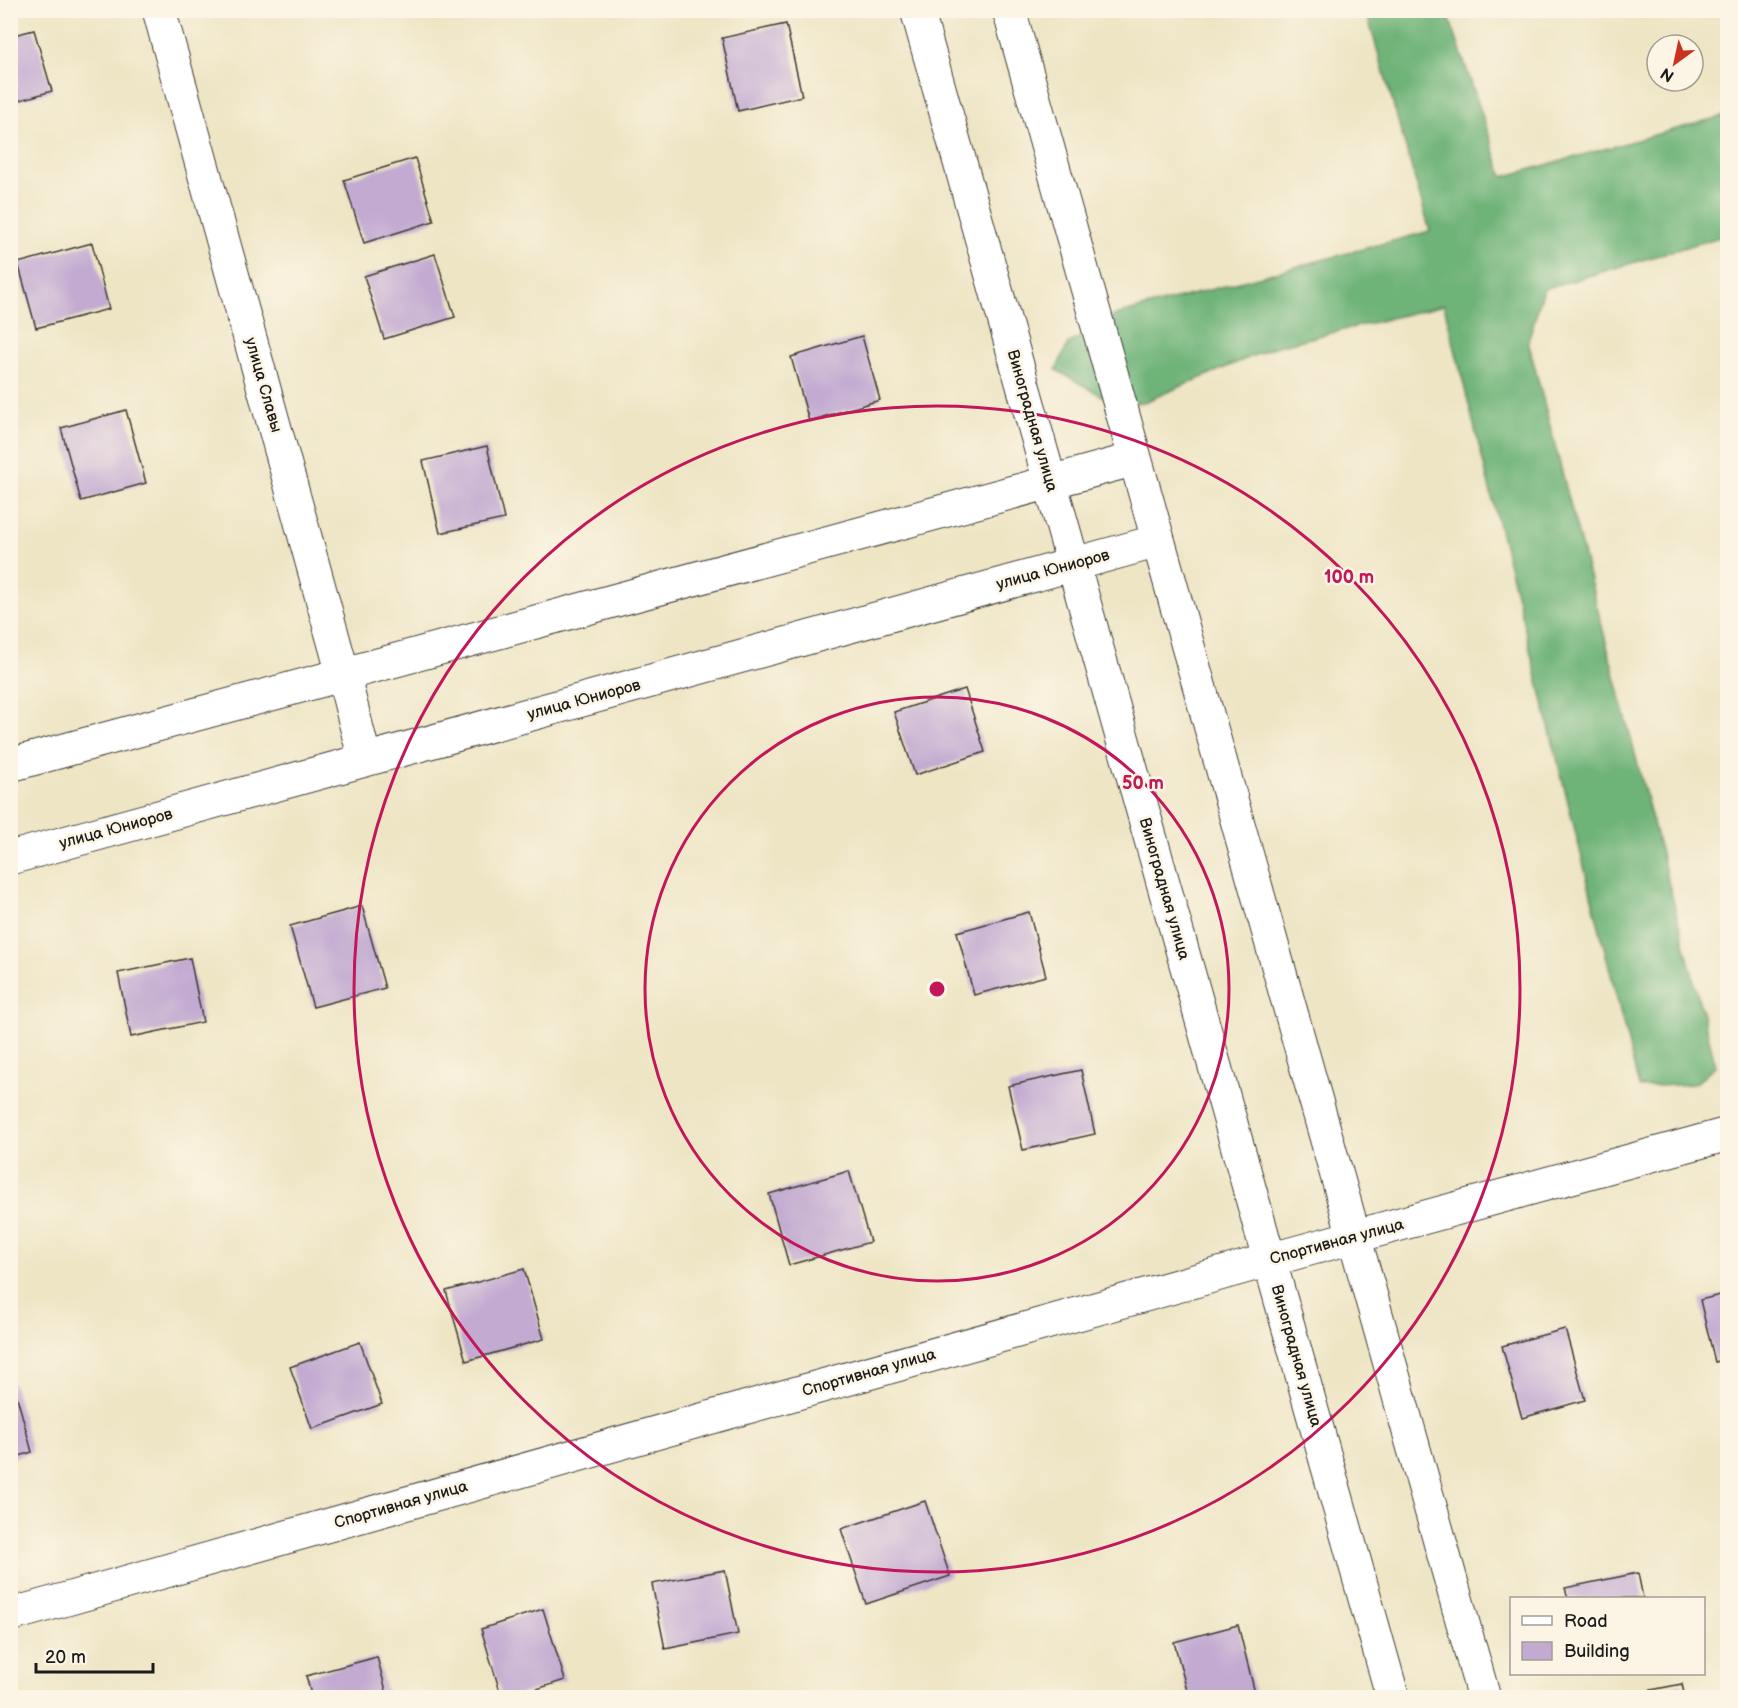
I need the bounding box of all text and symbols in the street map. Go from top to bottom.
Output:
north arrow [1645,33,1705,93]
text: N [1657,63,1678,86]
street label: улица Славы [240,335,286,435]
street label: Виноградная улица [1003,348,1062,495]
street label: улица Юниоров [994,546,1112,594]
text: 100 m [1324,567,1374,588]
street label: улица Юниоров [525,676,643,724]
text: 50 m [1122,773,1164,794]
street label: улица Юниоров [57,805,175,853]
street label: Виноградная улица [1135,816,1194,963]
centre of rings [927,979,947,999]
street label: Спортивная улица [1268,1215,1407,1269]
street label: Виноградная улица [1267,1283,1326,1430]
street label: Спортивная улица [800,1345,938,1401]
street label: Спортивная улица [332,1477,470,1533]
legend [1510,1597,1705,1675]
text: Road [1564,1611,1608,1632]
scale bar [36,1636,153,1674]
text: Building [1564,1641,1630,1662]
text: 20 m [45,1647,86,1668]

